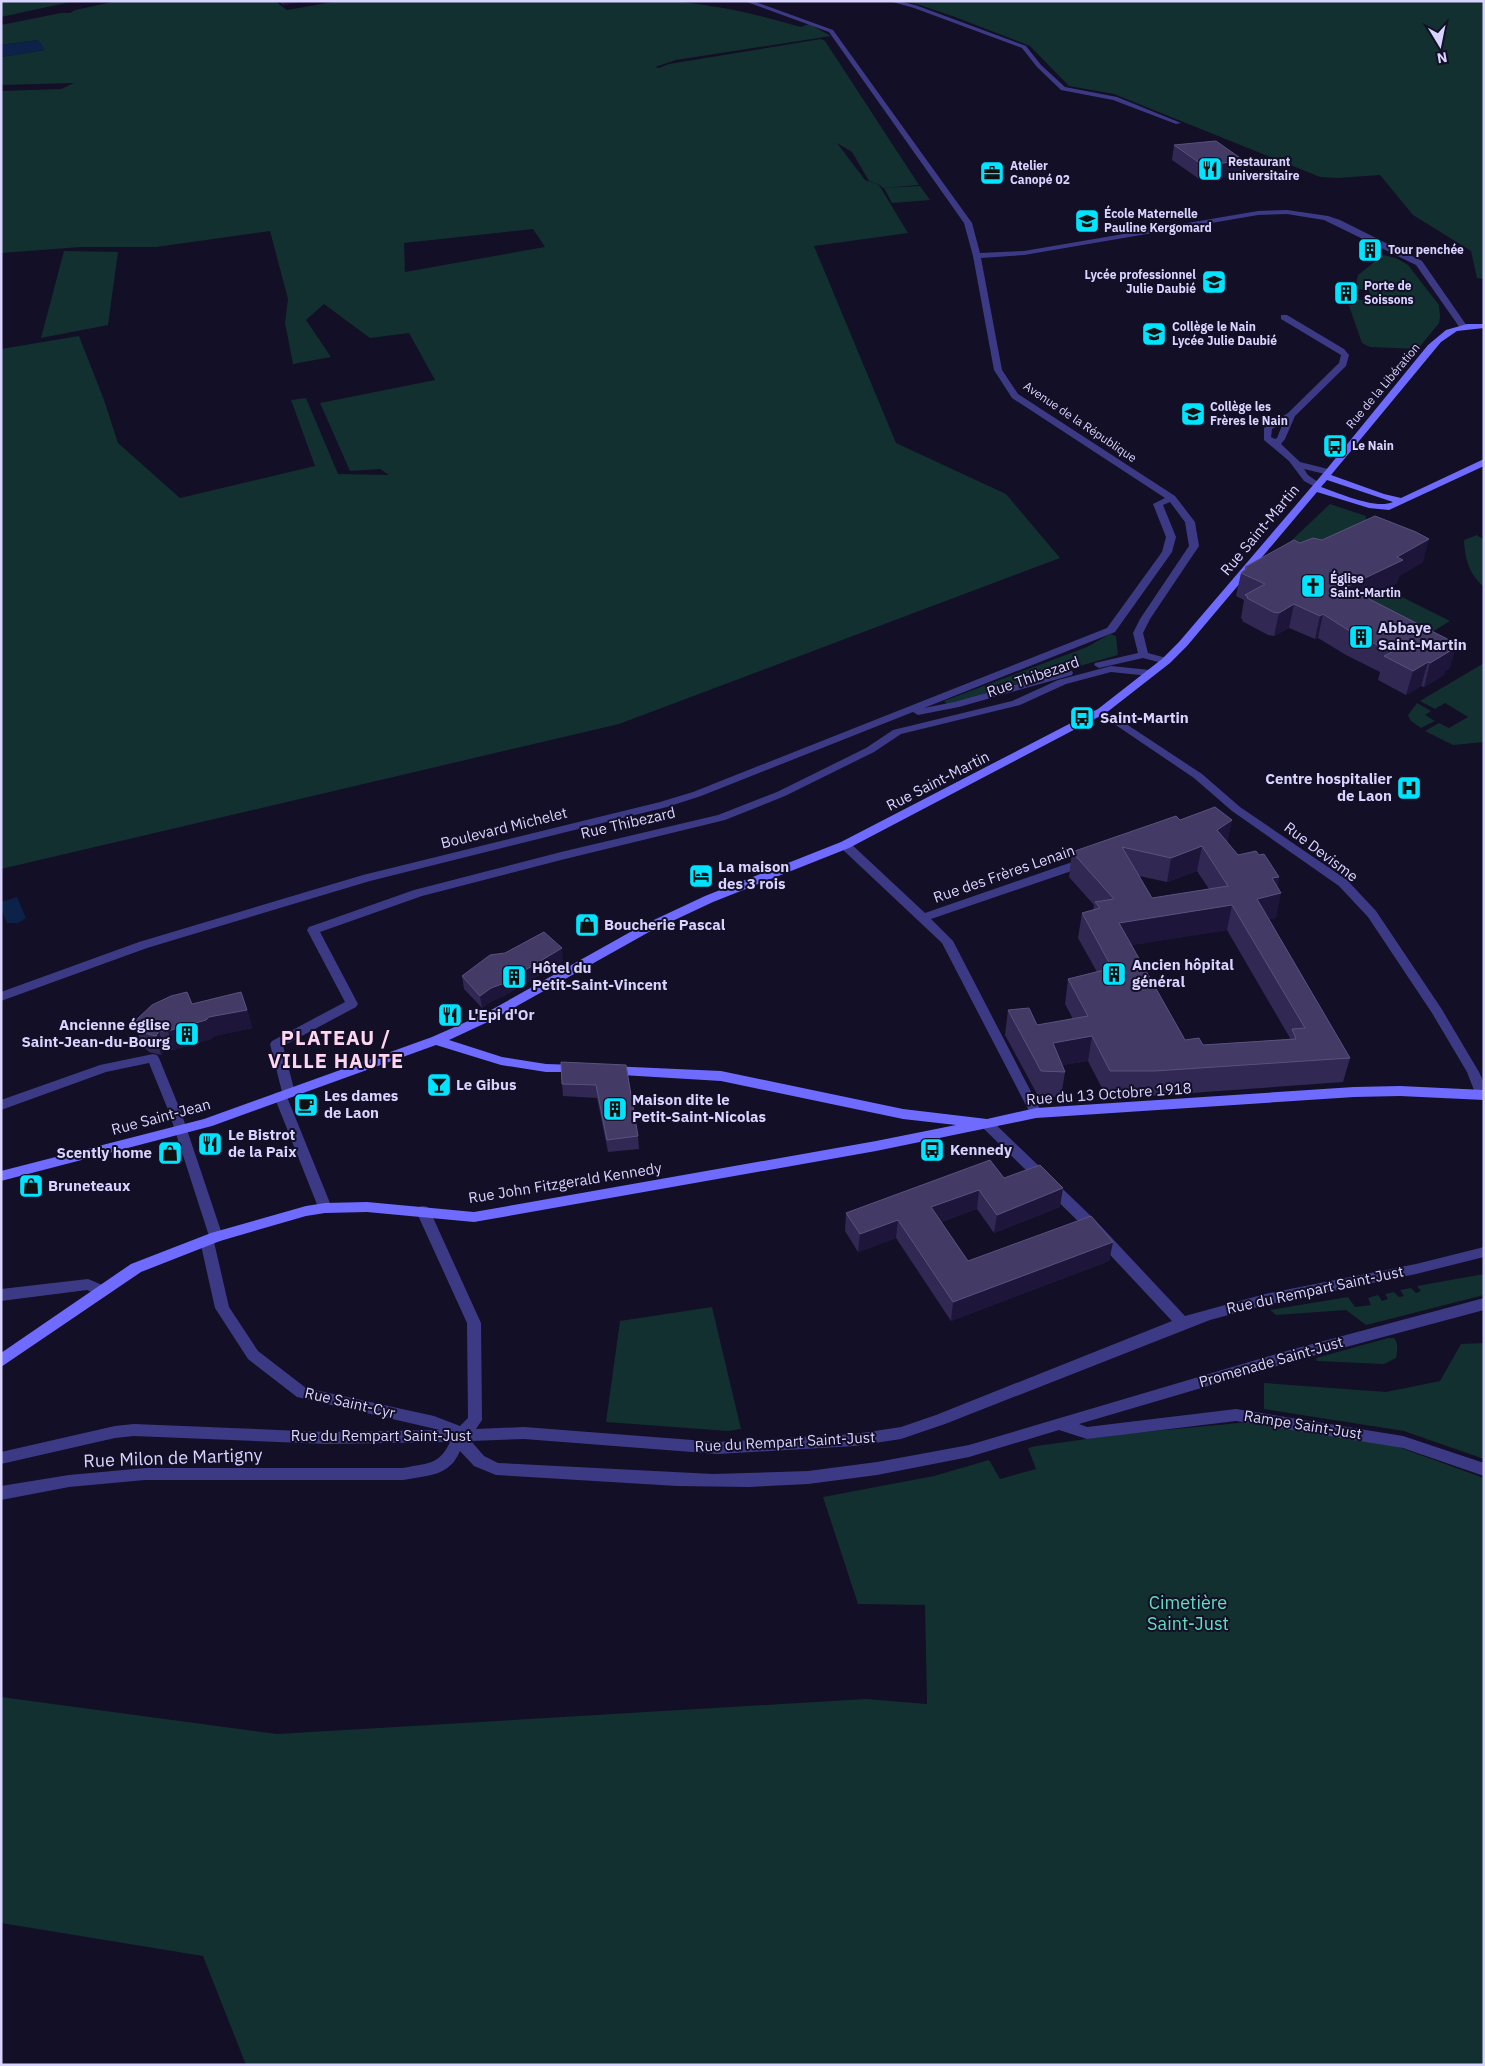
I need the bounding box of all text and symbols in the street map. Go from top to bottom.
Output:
north arrow [1415,20,1465,70]
text: N [1436,48,1449,68]
place label: Restaurant universitaire [1228,154,1300,183]
restaurant icon: Restaurant universitaire [1197,156,1223,182]
place label: Atelier Canopé 02 [1010,158,1070,187]
office icon: Atelier Canopé 02 [979,160,1005,186]
place label: École Maternelle Pauline Kergomard [1104,205,1212,235]
school or university icon: École Maternelle Pauline Kergomard [1074,208,1100,234]
building icon: Tour penchée [1357,237,1383,263]
place label: Tour penchée [1388,242,1464,257]
place label: Lycée professionnel Julie Daubié [1085,267,1196,296]
school or university icon: Lycée professionnel Julie Daubié [1201,269,1227,295]
place label: Porte de Soissons [1364,278,1414,307]
building icon: Porte de Soissons [1333,280,1359,306]
place label: Collège le Nain Lycée Julie Daubié [1172,319,1277,348]
school or university icon: Collège le Nain Lycée Julie Daubié [1141,321,1167,347]
street label: Rue de la Libération [1343,340,1423,431]
street label: Avenue de la République [1021,378,1140,465]
place label: Collège les Frères le Nain [1210,399,1288,428]
school or university icon: Collège les Frères le Nain [1180,401,1206,427]
bus stop icon: Le Nain [1322,433,1348,459]
place label: Le Nain [1352,438,1394,453]
street label: Rue Saint-Martin [1216,480,1303,579]
place label: Église Saint-Martin [1330,570,1401,600]
church icon: Église Saint-Martin [1300,573,1326,599]
place label: Abbaye Saint-Martin [1378,618,1467,654]
building icon: Abbaye Saint-Martin [1348,624,1374,650]
street label: Rue Thibezard [984,652,1082,701]
bus stop icon: Saint-Martin [1069,705,1095,731]
place label: Saint-Martin [1100,708,1189,727]
street label: Rue Saint-Martin [883,746,992,815]
place label: Centre hospitalier de Laon [1265,769,1392,805]
hospital icon: Centre hospitalier de Laon [1396,775,1422,801]
street label: Rue Thibezard [579,802,677,843]
street label: Boulevard Michelet [439,803,569,852]
street label: Rue Devisme [1281,818,1362,886]
street label: Rue des Frères Lenain [931,840,1077,907]
place label: La maison des 3 rois [718,857,789,893]
hotel icon: La maison des 3 rois [688,863,714,889]
shop icon: Boucherie Pascal [574,912,600,938]
place label: Boucherie Pascal [604,915,726,934]
place label: Ancien hôpital général [1132,955,1234,991]
place label: Hôtel du Petit-Saint-Vincent [532,958,668,994]
building icon: Ancien hôpital général [1101,961,1127,987]
building icon: Hôtel du Petit-Saint-Vincent [501,964,527,990]
restaurant icon: L'Epi d'Or [437,1002,463,1028]
place label: L'Epi d'Or [468,1005,534,1024]
place label: Ancienne église Saint-Jean-du-Bourg [21,1015,171,1051]
building icon: Ancienne église Saint-Jean-du-Bourg [174,1021,200,1047]
district label: PLATEAU / VILLE HAUTE [268,1024,404,1074]
bar icon: Le Gibus [426,1072,452,1098]
place label: Le Gibus [456,1075,517,1094]
street label: Rue du 13 Octobre 1918 [1026,1078,1192,1109]
place label: Les dames de Laon [324,1086,399,1122]
place label: Maison dite le Petit-Saint-Nicolas [632,1090,766,1126]
cafe icon: Les dames de Laon [293,1092,319,1118]
street label: Rue Saint-Jean [109,1094,213,1139]
building icon: Maison dite le Petit-Saint-Nicolas [602,1096,628,1122]
place label: Le Bistrot de la Paix [228,1125,297,1161]
restaurant icon: Le Bistrot de la Paix [197,1131,223,1157]
bus stop icon: Kennedy [919,1137,945,1163]
shop icon: Scently home [157,1140,183,1166]
place label: Kennedy [950,1140,1012,1159]
place label: Scently home [57,1143,152,1162]
street label: Rue John Fitzgerald Kennedy [467,1158,663,1207]
shop icon: Bruneteaux [18,1173,44,1199]
place label: Bruneteaux [48,1176,131,1195]
street label: Rue du Rempart Saint-Just [1225,1261,1405,1318]
street label: Promenade Saint-Just [1197,1332,1345,1391]
street label: Rue Saint-Cyr [303,1383,398,1422]
street label: Rampe Saint-Just [1243,1406,1363,1443]
street label: Rue du Rempart Saint-Just [291,1426,471,1445]
street label: Rue du Rempart Saint-Just [694,1427,876,1456]
street label: Rue Milon de Martigny [83,1443,263,1472]
park label: Cimetière Saint-Just [1147,1591,1229,1635]

